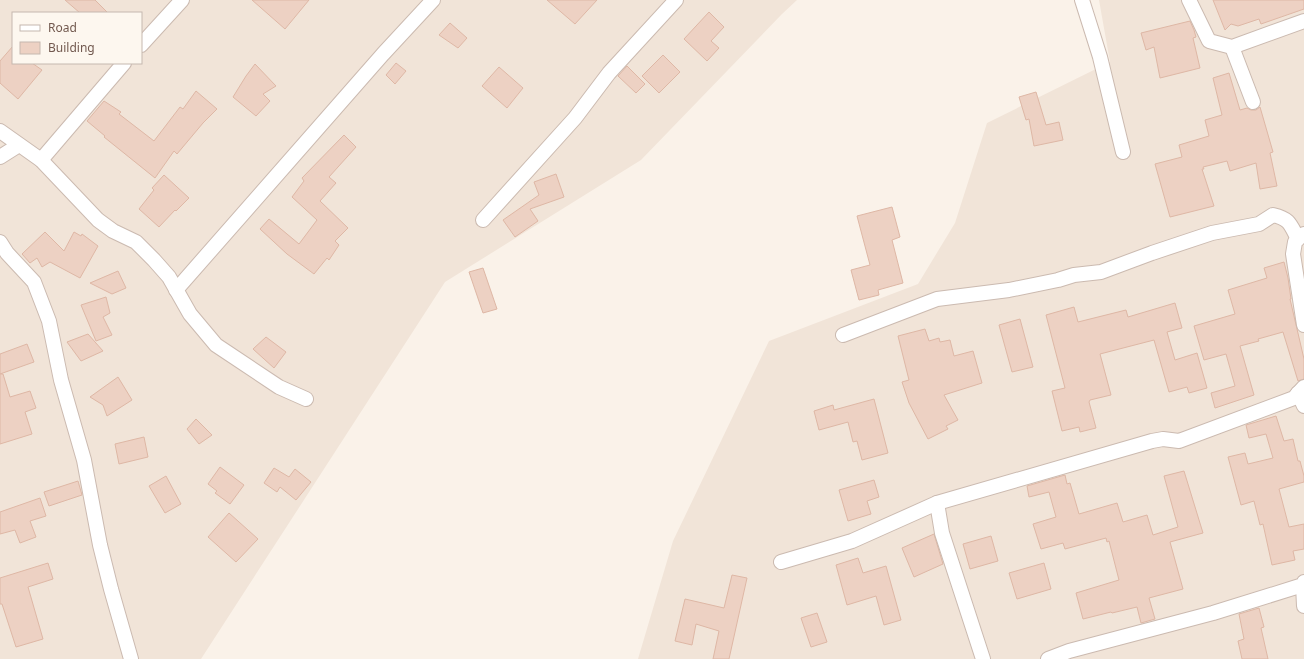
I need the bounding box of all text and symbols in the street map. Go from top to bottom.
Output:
legend [12,12,142,64]
text: Road [48,19,77,36]
text: Building [48,39,95,56]

